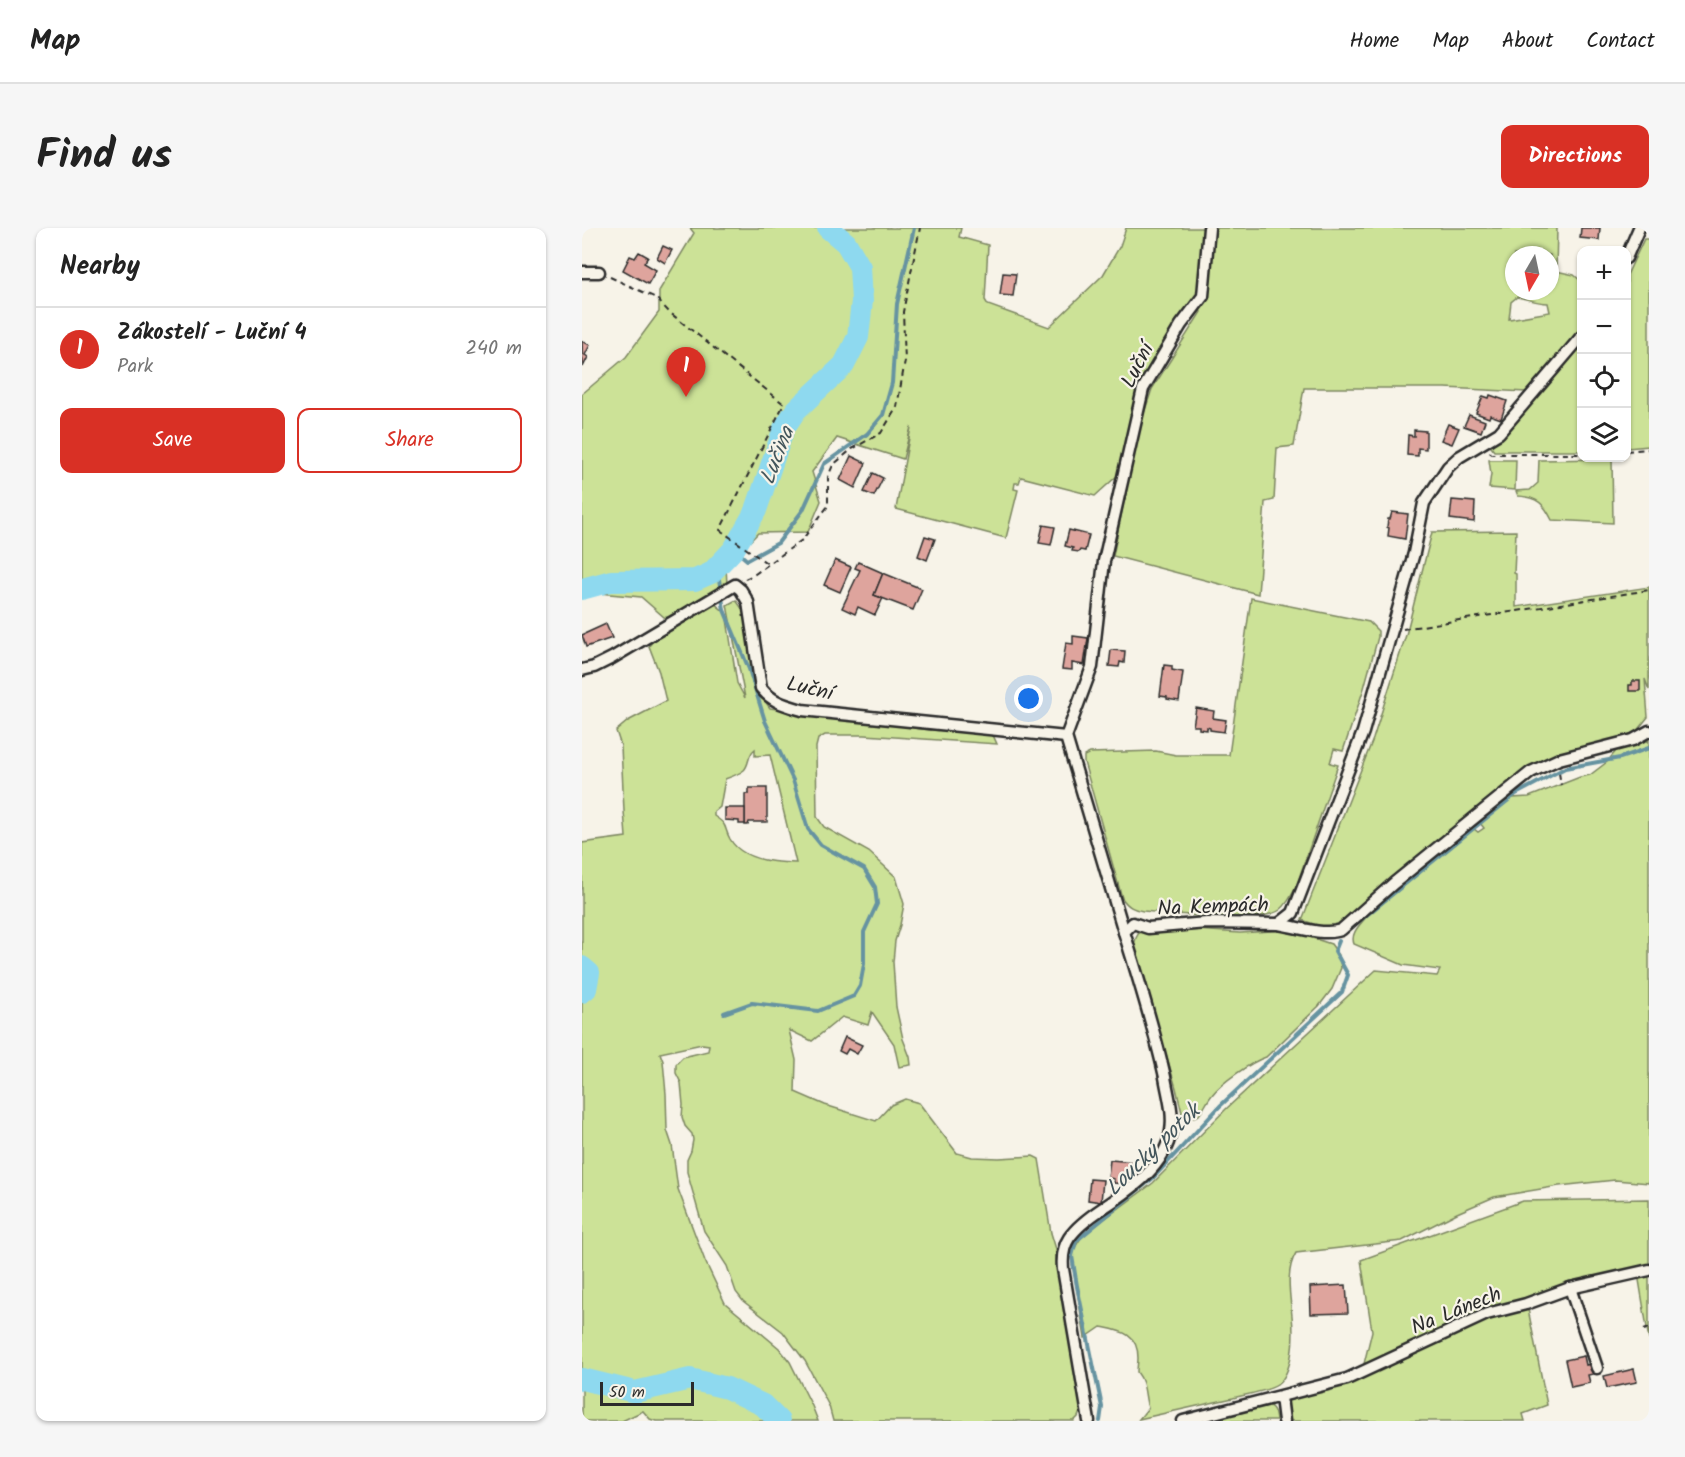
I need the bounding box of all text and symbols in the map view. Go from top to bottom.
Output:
text: Map [30,19,81,64]
text: Home [1350,25,1399,58]
text: Map [1432,25,1469,58]
text: About [1502,25,1553,58]
text: Contact [1586,25,1655,58]
text: Find us [36,123,172,190]
button: Directions [1501,125,1649,188]
text: Nearby [60,246,140,288]
north arrow [1505,246,1559,300]
map controls [1577,246,1631,462]
button: + [1577,246,1631,300]
button: − [1577,300,1631,354]
text: Zákostelí - Luční 4 [117,316,307,351]
text: 1 [76,333,83,365]
text: 240 m [465,333,522,365]
street label: Luční [1113,335,1165,394]
pin: 1 [666,348,706,397]
text: Park [117,351,153,383]
button: locate [1577,354,1631,408]
button: Save [60,408,285,473]
button: Share [297,408,522,473]
button: layers [1577,408,1631,462]
water label: Lučina [751,420,806,490]
street label: Luční [783,668,839,712]
your location [1014,684,1043,713]
street label: Na Kempách [1157,889,1269,926]
water label: Loucký potok [1098,1094,1212,1205]
street label: Na Lánech [1406,1278,1507,1345]
scale bar [600,1379,694,1406]
text: 50 m [609,1380,645,1405]

